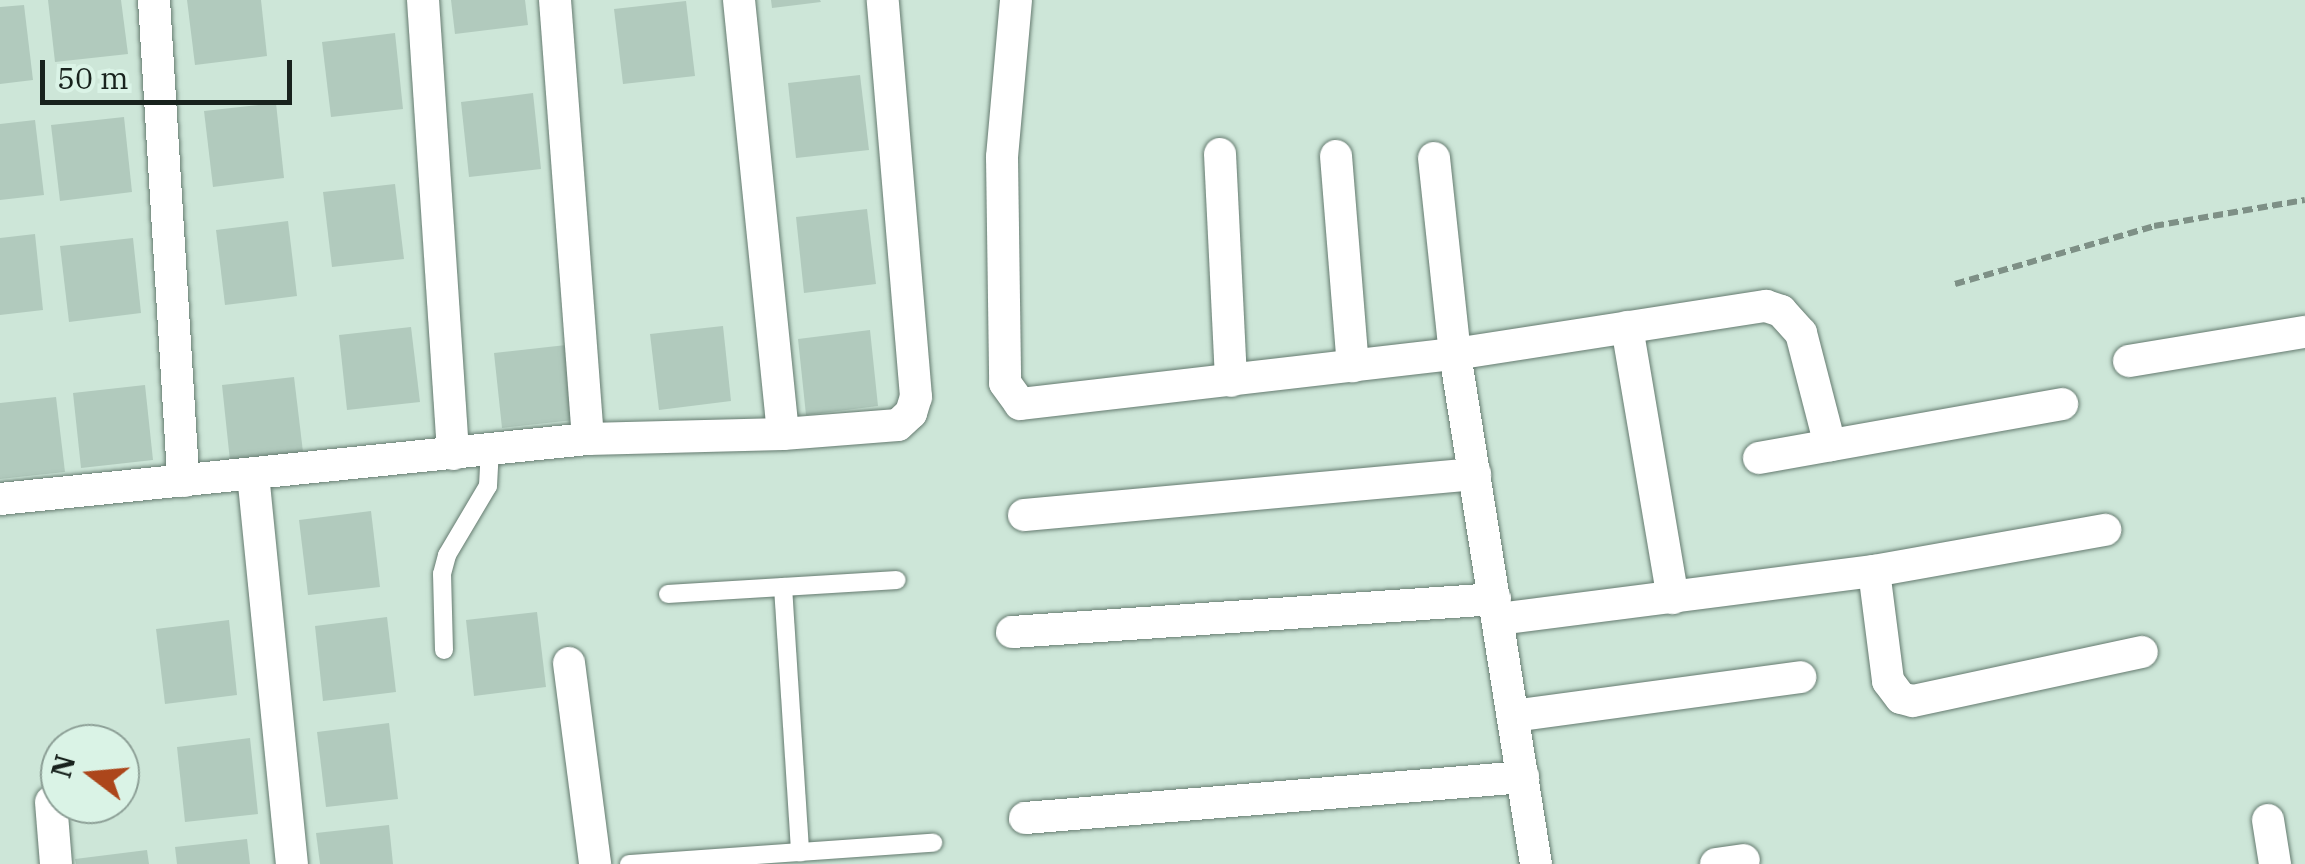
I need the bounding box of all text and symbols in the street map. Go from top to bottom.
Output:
scale bar [45,40,298,102]
text: 50 m [57,58,129,97]
north arrow [40,724,140,824]
text: N [42,750,83,782]

